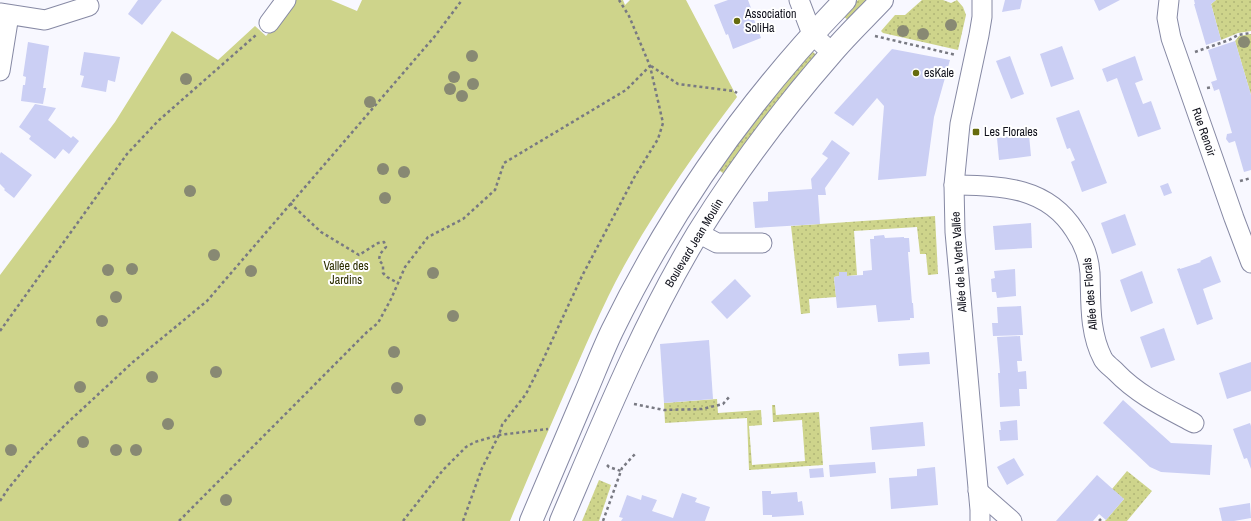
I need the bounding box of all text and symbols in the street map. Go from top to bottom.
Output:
place label: Association SoliHa [744,6,796,36]
marker: Association SoliHa [732,16,742,26]
place label: esKale [924,65,954,81]
marker: esKale [911,68,921,78]
street label: Rue Renoir [1188,106,1220,159]
place label: Les Florales [984,124,1038,140]
marker: Les Florales [971,127,981,137]
street label: Boulevard Jean Moulin [661,196,727,290]
street label: Allée de la Verte Vallée [947,211,971,314]
street label: Allée des Florals [1079,257,1101,332]
park label: Vallée des Jardins [323,258,369,288]

